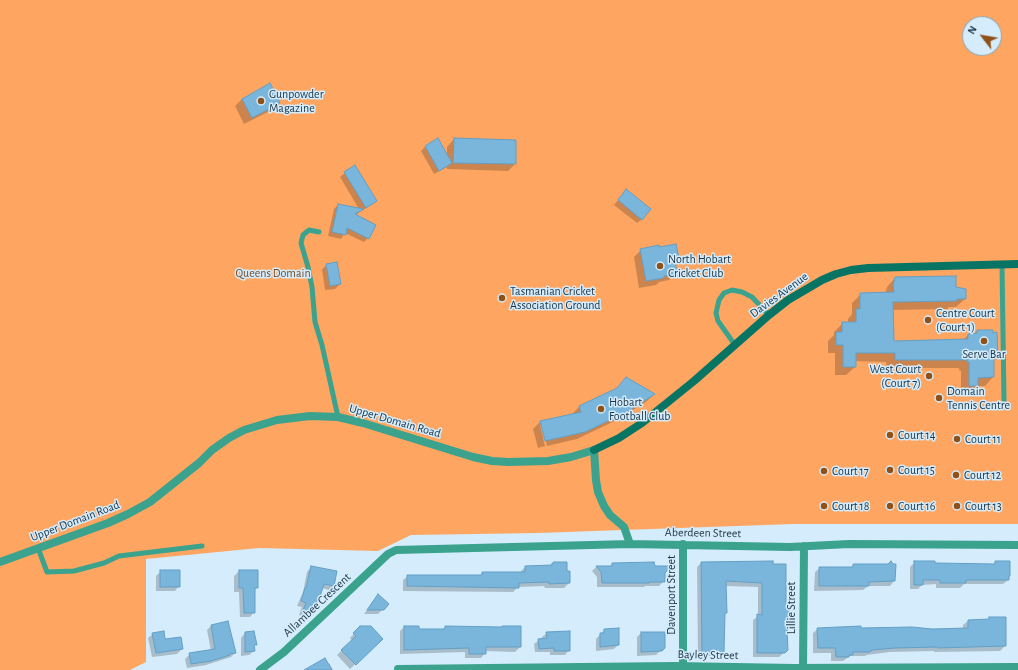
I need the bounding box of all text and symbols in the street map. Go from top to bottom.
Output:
north arrow [962,16,1002,56]
text: N [965,24,979,36]
place label: Gunpowder Magazine [269,87,324,115]
marker: Gunpowder Magazine [256,96,266,106]
place label: North Hobart Cricket Club [668,252,731,280]
marker: North Hobart Cricket Club [655,261,665,271]
park label: Queens Domain [235,266,311,280]
street label: Davies Avenue [747,269,811,321]
place label: Tasmanian Cricket Association Ground [510,284,601,312]
marker: Tasmanian Cricket Association Ground [497,293,507,303]
place label: Centre Court (Court 1) [936,306,995,334]
marker: Centre Court (Court 1) [923,315,933,325]
marker: Serve Bar [979,336,989,346]
place label: Serve Bar [962,347,1006,361]
place label: West Court (Court 7) [869,362,921,390]
marker: West Court (Court 7) [924,371,934,381]
place label: Domain Tennis Centre [947,384,1010,412]
marker: Domain Tennis Centre [934,393,944,403]
place label: Hobart Football Club [609,395,670,423]
street label: Upper Domain Road [348,401,442,441]
marker: Hobart Football Club [596,404,606,414]
place label: Court 14 [898,428,935,442]
marker: Court 14 [885,430,895,440]
place label: Court 11 [965,432,1001,446]
marker: Court 11 [952,434,962,444]
place label: Court 15 [898,463,935,477]
place label: Court 17 [832,464,869,478]
marker: Court 15 [885,465,895,475]
marker: Court 17 [819,466,829,476]
place label: Court 12 [964,468,1001,482]
marker: Court 12 [951,470,961,480]
street label: Upper Domain Road [28,497,122,545]
place label: Court 18 [832,499,869,513]
place label: Court 16 [898,499,935,513]
place label: Court 13 [965,499,1002,513]
marker: Court 18 [819,501,829,511]
marker: Court 16 [885,501,895,511]
marker: Court 13 [952,501,962,511]
street label: Aberdeen Street [665,525,741,541]
street label: Davenport Street [664,555,678,635]
street label: Allambee Crescent [280,570,354,640]
street label: Lillie Street [784,582,798,634]
street label: Bayley Street [677,647,739,663]

